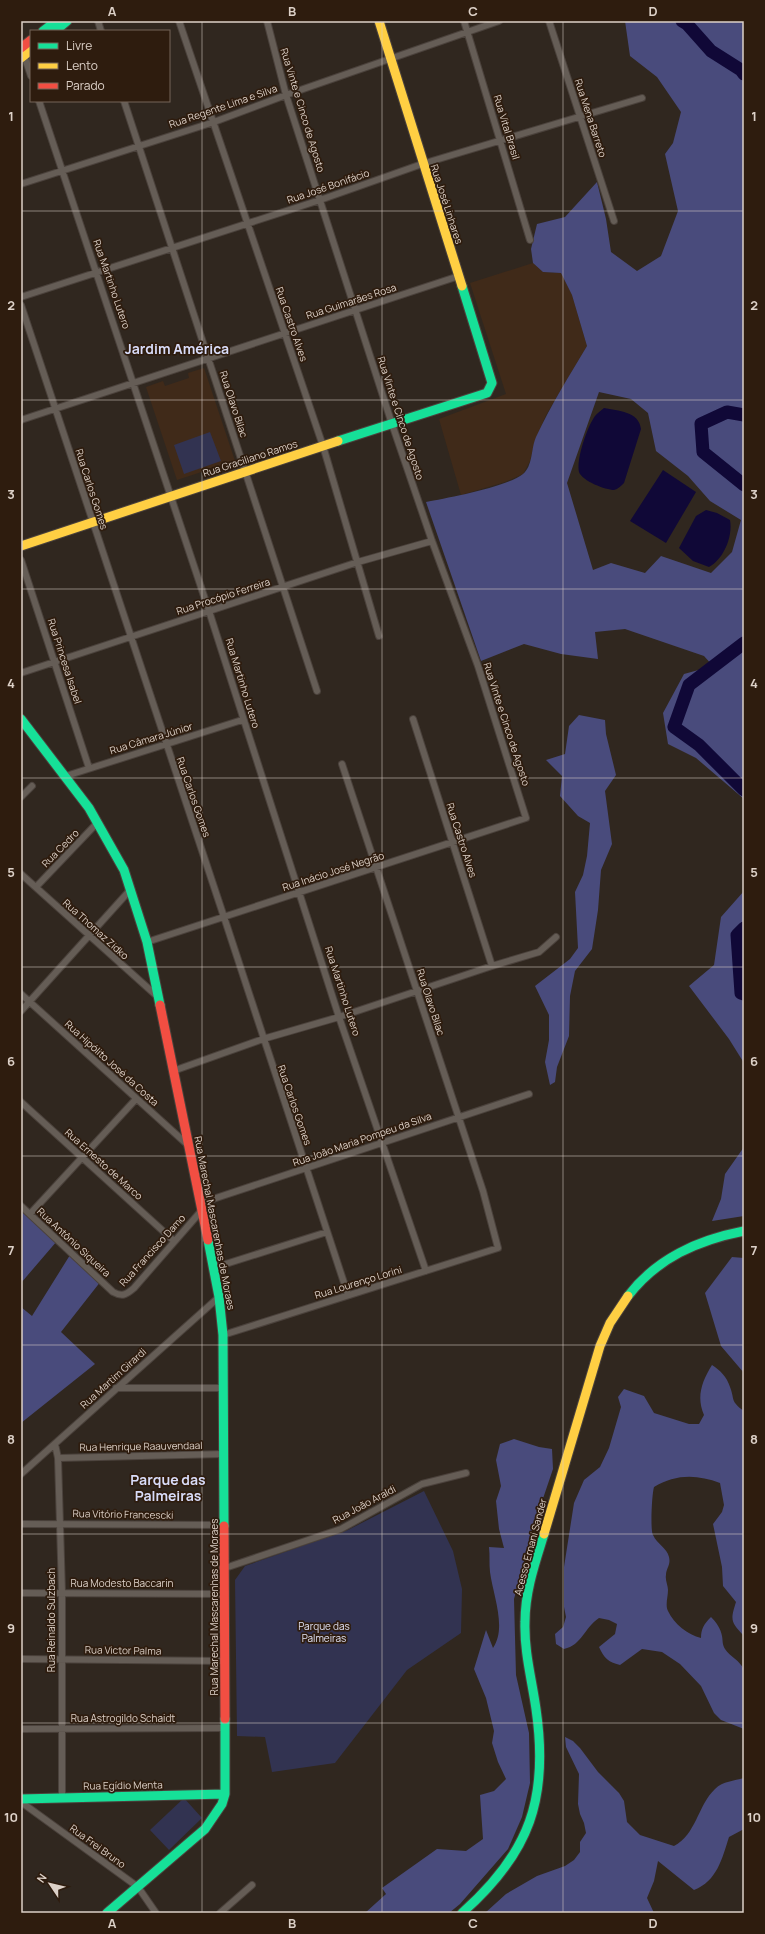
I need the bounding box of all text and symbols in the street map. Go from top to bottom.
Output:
text: A [108,2,117,20]
text: B [288,2,296,20]
text: C [468,2,478,20]
text: D [648,2,658,20]
legend [30,30,170,102]
text: Livre [66,37,92,54]
street label: Rua Vinte e Cinco de Agosto [277,46,329,174]
text: Lento [66,57,98,74]
text: Parado [66,77,105,94]
street label: Rua Mena Barreto [572,77,610,159]
street label: Rua Regente Lima e Silva [167,81,279,131]
street label: Rua Vital Brasil [491,93,523,161]
text: 1 [8,107,14,125]
text: 1 [751,107,757,125]
street label: Rua José Linhares [428,162,466,246]
street label: Rua José Bonifácio [285,165,371,207]
street label: Rua Martinho Lutero [90,237,134,331]
street label: Rua Guimarães Rosa [304,280,398,322]
street label: Rua Castro Alves [273,285,311,363]
text: 2 [7,296,15,314]
text: 2 [750,296,758,314]
district label: Jardim América [125,339,229,358]
street label: Rua Vinte e Cinco de Agosto [374,355,428,482]
street label: Rua Olavo Bilac [217,369,252,440]
street label: Rua Graciliano Ramos [201,436,299,480]
street label: Rua Carlos Gomes [72,447,112,531]
text: 3 [7,485,15,503]
text: 3 [750,485,758,503]
street label: Rua Procópio Ferreira [174,574,272,618]
street label: Rua Princesa Isabel [45,617,85,705]
street label: Rua Martinho Lutero [223,636,263,730]
street label: Rua Vinte e Cinco de Agosto [480,661,534,788]
text: 4 [7,674,15,692]
text: 4 [750,674,758,692]
street label: Rua Câmara Júnior [108,719,194,757]
street label: Rua Carlos Gomes [174,755,214,839]
street label: Rua Castro Alves [443,801,481,879]
street label: Rua Cedro [38,826,82,870]
street label: Rua Inácio José Negrão [280,848,386,894]
text: 5 [7,863,15,881]
text: 5 [750,863,758,881]
street label: Rua Thomaz Zidko [60,896,132,962]
street label: Rua Martinho Lutero [322,944,364,1038]
street label: Rua Olavo Bilac [414,967,449,1038]
street label: Rua Hipólito José da Costa [62,1017,162,1109]
text: 6 [7,1052,15,1070]
text: 6 [750,1052,758,1070]
street label: Rua Carlos Gomes [275,1063,315,1147]
street label: Rua João Maria Pompeu da Silva [291,1109,433,1169]
street label: Rua Ernesto de Marco [62,1125,146,1203]
street label: Rua Marechal Mascarenhas de Moraes [191,1135,239,1311]
street label: Rua Antônio Siqueira [34,1204,114,1280]
street label: Rua Francisco Damo [116,1211,188,1289]
text: 7 [8,1241,15,1259]
text: 7 [751,1241,758,1259]
street label: Rua Lourenço Lorini [313,1262,403,1302]
street label: Rua Martim Girardi [77,1345,149,1411]
text: 8 [7,1430,15,1448]
text: 8 [750,1430,758,1448]
street label: Rua Henrique Raauvendaal [79,1438,203,1454]
district label: Parque das Palmeiras [130,1470,206,1505]
street label: Rua João Araldi [330,1481,398,1527]
street label: Acesso Ernani Sander [510,1496,550,1597]
street label: Rua Vitório Francescki [73,1506,173,1522]
street label: Rua Marechal Mascarenhas de Moraes [207,1519,221,1695]
street label: Rua Reinaldo Sulzbach [44,1568,58,1672]
street label: Rua Modesto Baccarin [71,1576,173,1590]
text: 9 [7,1619,15,1637]
park label: Parque das Palmeiras [298,1619,350,1645]
text: 9 [750,1619,758,1637]
street label: Rua Victor Palma [85,1642,161,1658]
street label: Rua Astrogildo Schaidt [71,1711,175,1725]
street label: Rua Egídio Menta [83,1777,163,1793]
text: 10 [4,1808,18,1826]
text: 10 [747,1808,761,1826]
street label: Rua Frei Bruno [67,1821,129,1871]
north arrow [30,1864,70,1904]
text: N [33,1870,50,1886]
text: A [108,1914,117,1932]
text: B [288,1914,296,1932]
text: C [468,1914,478,1932]
text: D [648,1914,658,1932]

